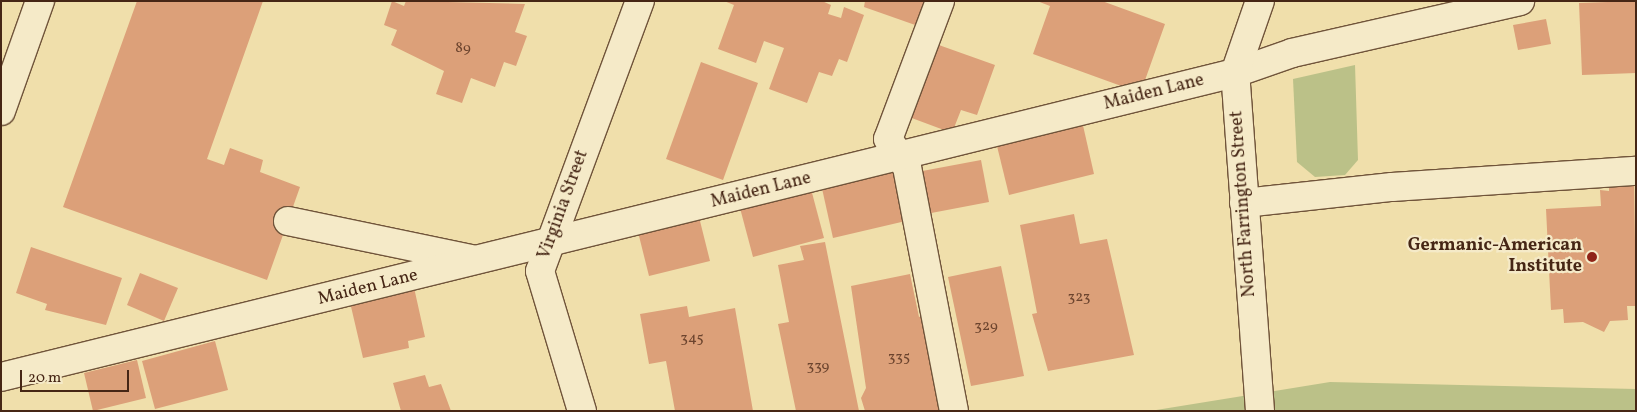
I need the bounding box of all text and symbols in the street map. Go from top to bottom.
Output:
house number: 89 [455,40,471,58]
street label: Maiden Lane [1102,70,1206,116]
street label: North Farrington Street [1227,110,1261,298]
street label: Virginia Street [534,147,594,263]
street label: Maiden Lane [709,168,813,214]
place label: Germanic-American Institute [1408,236,1582,278]
marker: Germanic-American Institute [1586,251,1598,263]
street label: Maiden Lane [316,265,420,311]
house number: 323 [1068,289,1090,307]
house number: 329 [974,318,998,336]
house number: 345 [680,330,704,348]
house number: 335 [888,349,910,367]
house number: 339 [807,358,829,376]
scale bar [22,360,131,392]
text: 20 m [28,368,61,389]

